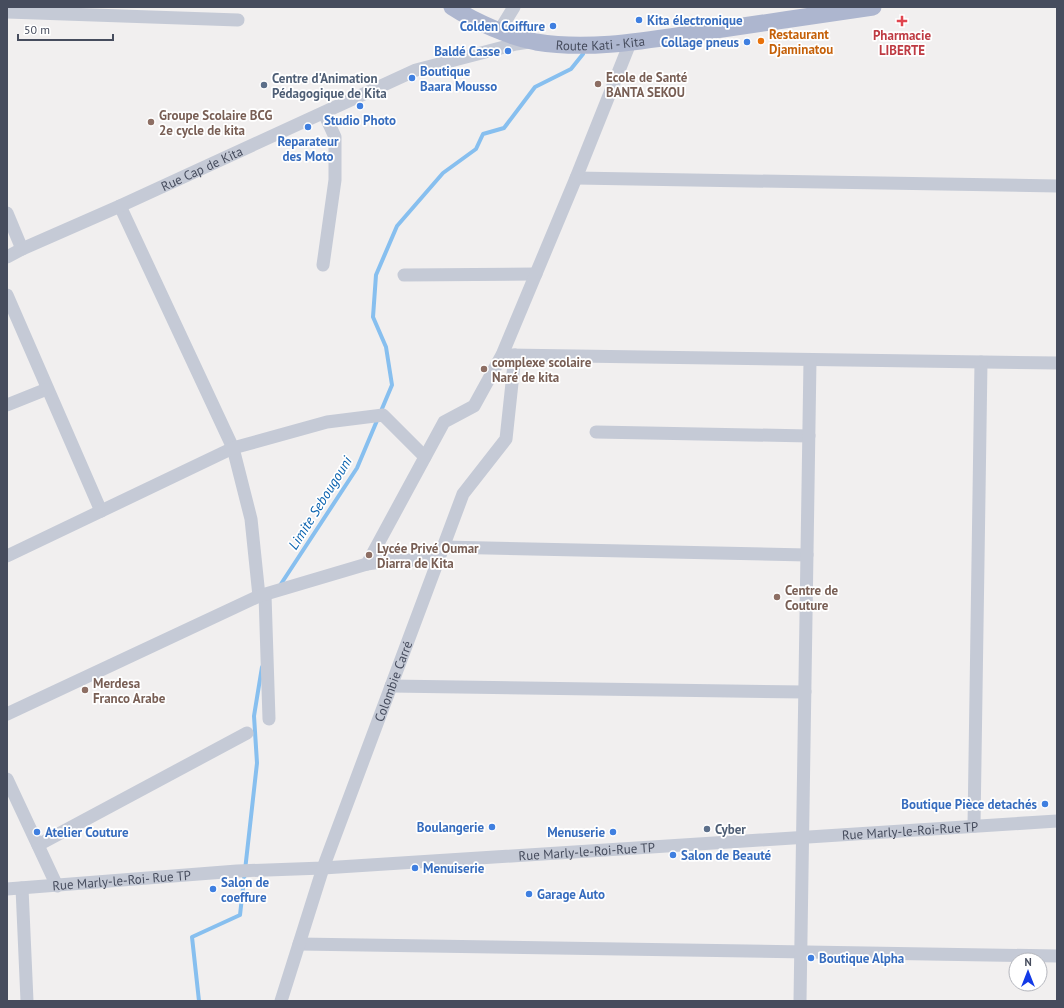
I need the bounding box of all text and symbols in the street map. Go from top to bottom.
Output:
place label: Kita électronique [647,12,743,29]
marker: Kita électronique [634,15,644,25]
scale bar [18,16,113,42]
marker: Pharmacie LIBERTE [897,16,907,26]
place label: Colden Coiffure [460,18,545,35]
marker: Colden Coiffure [548,21,558,31]
text: 50 m [24,22,50,37]
place label: Restaurant Djaminatou [769,26,833,58]
place label: Pharmacie LIBERTE [873,27,931,59]
street label: Route Kati - Kita [555,33,646,54]
place label: Collage pneus [661,34,739,51]
marker: Restaurant Djaminatou [756,36,766,46]
marker: Collage pneus [742,37,752,47]
place label: Baldé Casse [434,43,500,60]
marker: Baldé Casse [503,46,513,56]
place label: Boutique Baara Mousso [420,63,497,95]
place label: Ecole de Santé BANTA SEKOU [606,69,688,101]
place label: Centre d'Animation Pédagogique de Kita [272,70,387,102]
marker: Boutique Baara Mousso [407,73,417,83]
marker: Ecole de Santé BANTA SEKOU [593,79,603,89]
marker: Centre d'Animation Pédagogique de Kita [259,80,269,90]
marker: Studio Photo [355,101,365,111]
place label: Groupe Scolaire BCG 2e cycle de kita [159,107,272,139]
place label: Studio Photo [324,112,396,129]
marker: Groupe Scolaire BCG 2e cycle de kita [146,117,156,127]
marker: Reparateur des Moto [303,122,313,132]
place label: Reparateur des Moto [278,133,339,165]
street label: Rue Cap de Kita [158,143,246,195]
place label: complexe scolaire Naré de kita [492,354,592,386]
marker: complexe scolaire Naré de kita [479,364,489,374]
water label: Limite Sebougouni [284,453,356,553]
place label: Lycée Privé Oumar Diarra de Kita [377,540,479,572]
marker: Lycée Privé Oumar Diarra de Kita [364,550,374,560]
place label: Centre de Couture [785,582,838,614]
marker: Centre de Couture [772,592,782,602]
street label: Colombie Carré [371,639,416,724]
place label: Merdesa Franco Arabe [93,675,166,707]
marker: Merdesa Franco Arabe [80,685,90,695]
place label: Boutique Pièce detachés [901,796,1037,813]
marker: Boutique Pièce detachés [1040,799,1050,809]
street label: Rue Marly-le-Roi-Rue TP [841,818,979,844]
place label: Boulangerie [417,819,484,836]
place label: Cyber [715,821,746,838]
marker: Boulangerie [487,822,497,832]
place label: Atelier Couture [45,824,129,841]
place label: Menuserie [547,824,605,841]
marker: Cyber [702,824,712,834]
marker: Atelier Couture [32,827,42,837]
marker: Menuserie [608,827,618,837]
street label: Rue Marly-le-Roi-Rue TP [518,839,655,864]
place label: Salon de Beauté [681,847,772,864]
marker: Salon de Beauté [668,850,678,860]
place label: Menuiserie [423,860,485,877]
marker: Menuiserie [410,863,420,873]
street label: Rue Marly-le-Roi- Rue TP [52,867,192,894]
place label: Salon de coeffure [221,874,270,906]
marker: Salon de coeffure [208,884,218,894]
place label: Garage Auto [537,886,605,903]
marker: Garage Auto [524,889,534,899]
place label: Boutique Alpha [819,950,904,967]
north arrow [1008,952,1048,992]
marker: Boutique Alpha [806,953,816,963]
text: N [1024,955,1032,969]

